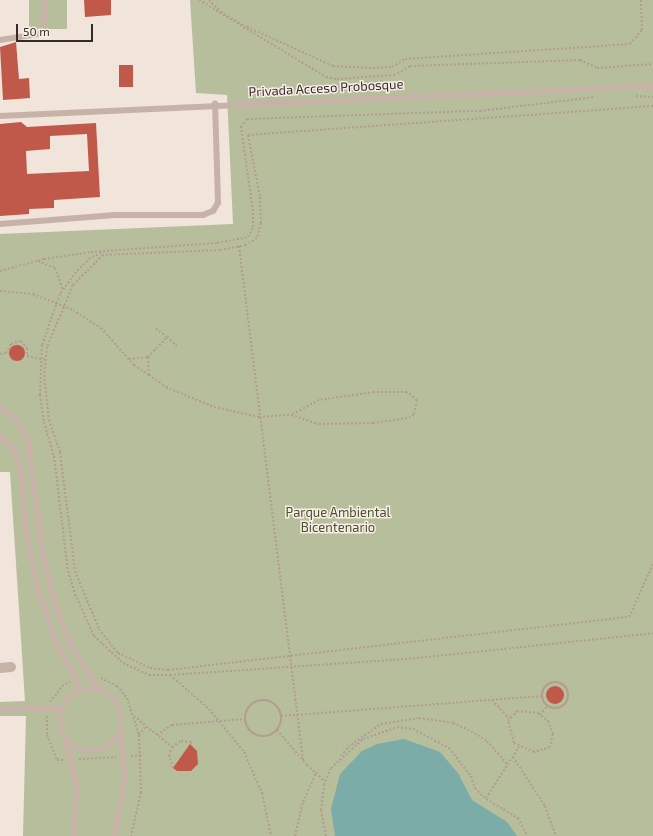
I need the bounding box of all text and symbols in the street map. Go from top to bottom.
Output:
scale bar [18,16,95,42]
text: 50 m [23,24,50,38]
street label: Privada Acceso Probosque [248,76,404,100]
park label: Parque Ambiental Bicentenario [285,505,391,536]

